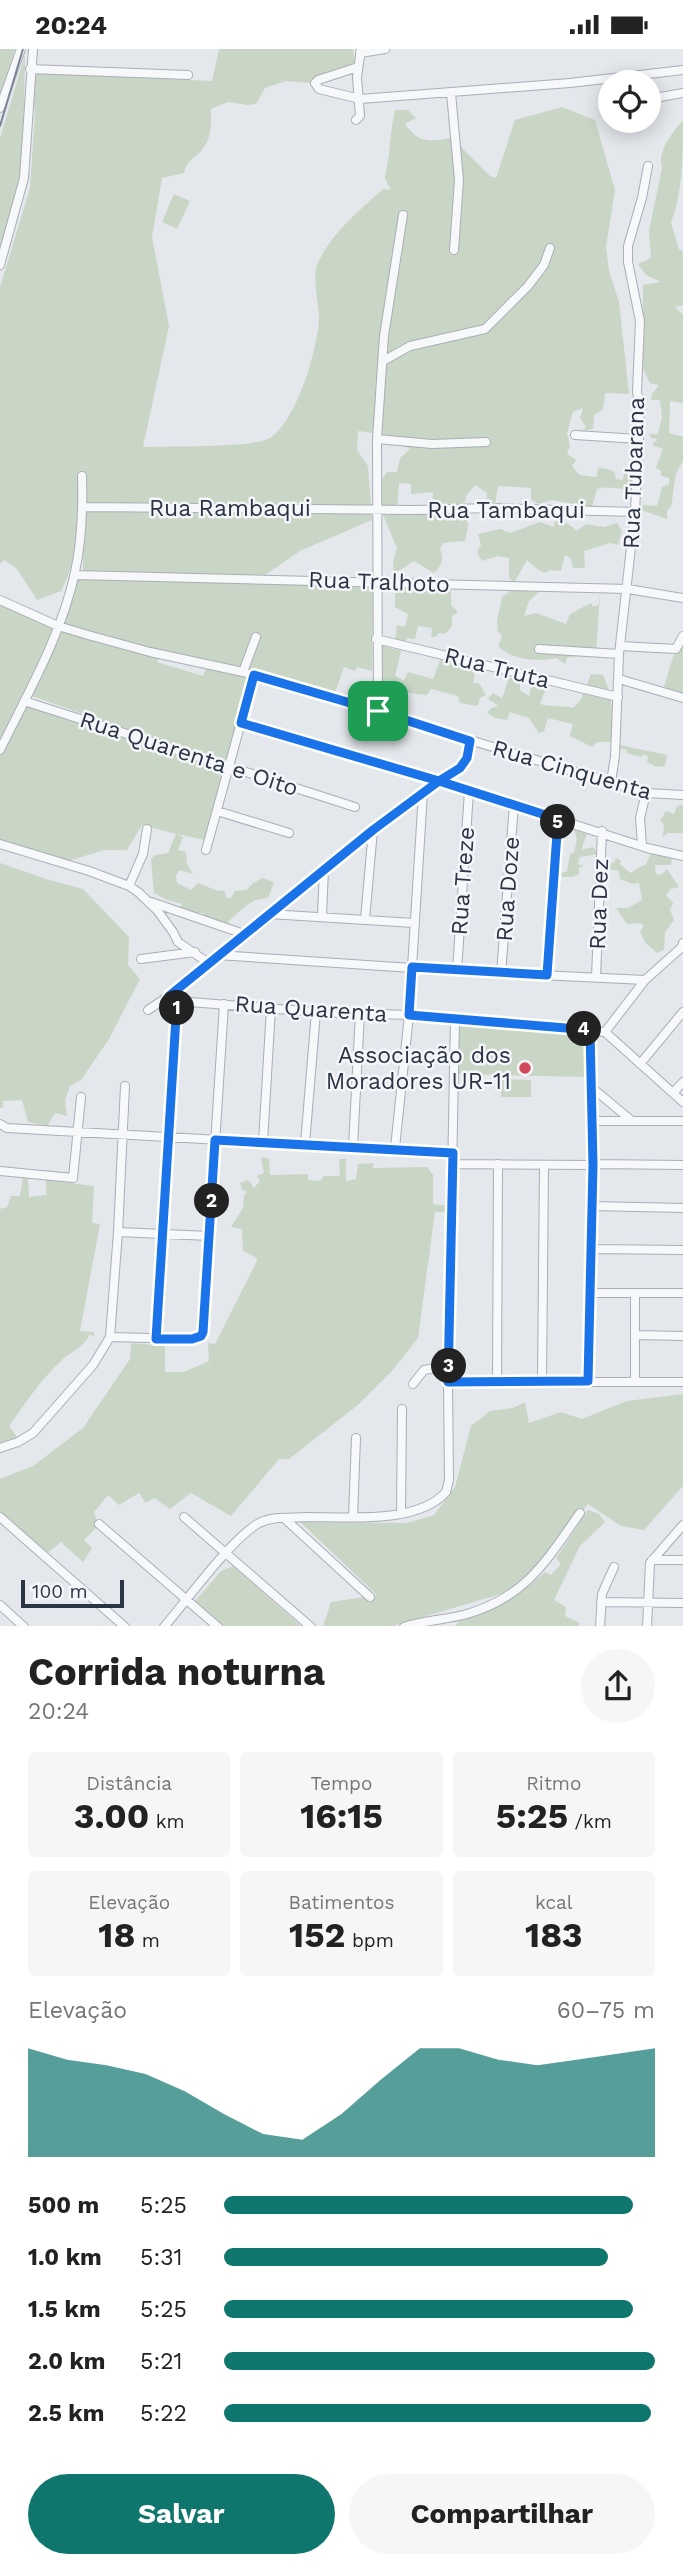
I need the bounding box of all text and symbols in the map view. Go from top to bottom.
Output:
text: 20:24 [35,10,107,40]
map controls [598,70,661,133]
button: locate [598,70,661,133]
street label: Rua Tubarana [618,396,650,550]
street label: Rua Rambaqui [149,495,311,522]
street label: Rua Tambaqui [427,497,585,524]
street label: Rua Tralhoto [308,566,450,598]
street label: Rua Truta [442,642,552,694]
pin [348,681,408,741]
icon: arrive [359,692,397,730]
street label: Rua Quarenta e Oito [76,706,302,802]
street label: Rua Cinquenta [489,734,655,806]
pin: 5 [540,805,576,839]
text: 5 [552,810,563,833]
street label: Rua Treze [446,826,480,936]
street label: Rua Doze [491,836,525,942]
street label: Rua Dez [584,858,614,950]
street label: Rua Quarenta [234,990,388,1028]
pin: 1 [160,991,194,1025]
text: 1 [172,996,181,1019]
pin: 4 [566,1011,602,1047]
text: 4 [577,1017,590,1040]
place label: Associação dos Moradores UR-11 [326,1042,511,1095]
marker: Associação dos Moradores UR-11 [517,1060,533,1076]
pin: 2 [194,1183,230,1219]
text: 2 [206,1189,217,1212]
pin: 3 [432,1349,466,1383]
text: 3 [443,1354,454,1377]
scale bar [21,1577,124,1609]
text: 100 m [32,1580,88,1603]
button: share [581,1649,655,1723]
text: Corrida noturna [28,1650,325,1694]
text: 20:24 [28,1698,89,1725]
text: Distância [86,1772,172,1795]
text: Tempo [311,1772,372,1795]
text: Ritmo [526,1772,581,1795]
text: 3.00 [74,1795,149,1837]
text: 16:15 [300,1795,383,1837]
text: 5:25 [496,1795,568,1837]
text: km [149,1810,185,1833]
text: /km [568,1810,612,1833]
text: Elevação [88,1891,170,1914]
text: Batimentos [289,1891,394,1914]
text: kcal [535,1891,573,1914]
text: 18 [98,1914,135,1956]
text: 152 [289,1914,345,1956]
text: 183 [525,1914,583,1956]
text: m [135,1929,160,1952]
text: bpm [345,1929,394,1952]
text: Elevação [28,1997,127,2024]
text: 60–75 m [557,1997,655,2024]
text: 500 m [28,2192,99,2219]
text: 5:25 [140,2192,187,2219]
text: 1.0 km [28,2244,102,2271]
text: 5:31 [140,2244,183,2271]
text: 1.5 km [28,2296,101,2323]
text: 5:25 [140,2296,187,2323]
text: 2.0 km [28,2348,106,2375]
text: 5:21 [140,2348,183,2375]
text: 2.5 km [28,2400,104,2427]
text: 5:22 [140,2400,187,2427]
button: Salvar [28,2474,335,2554]
button: Compartilhar [349,2474,655,2554]

